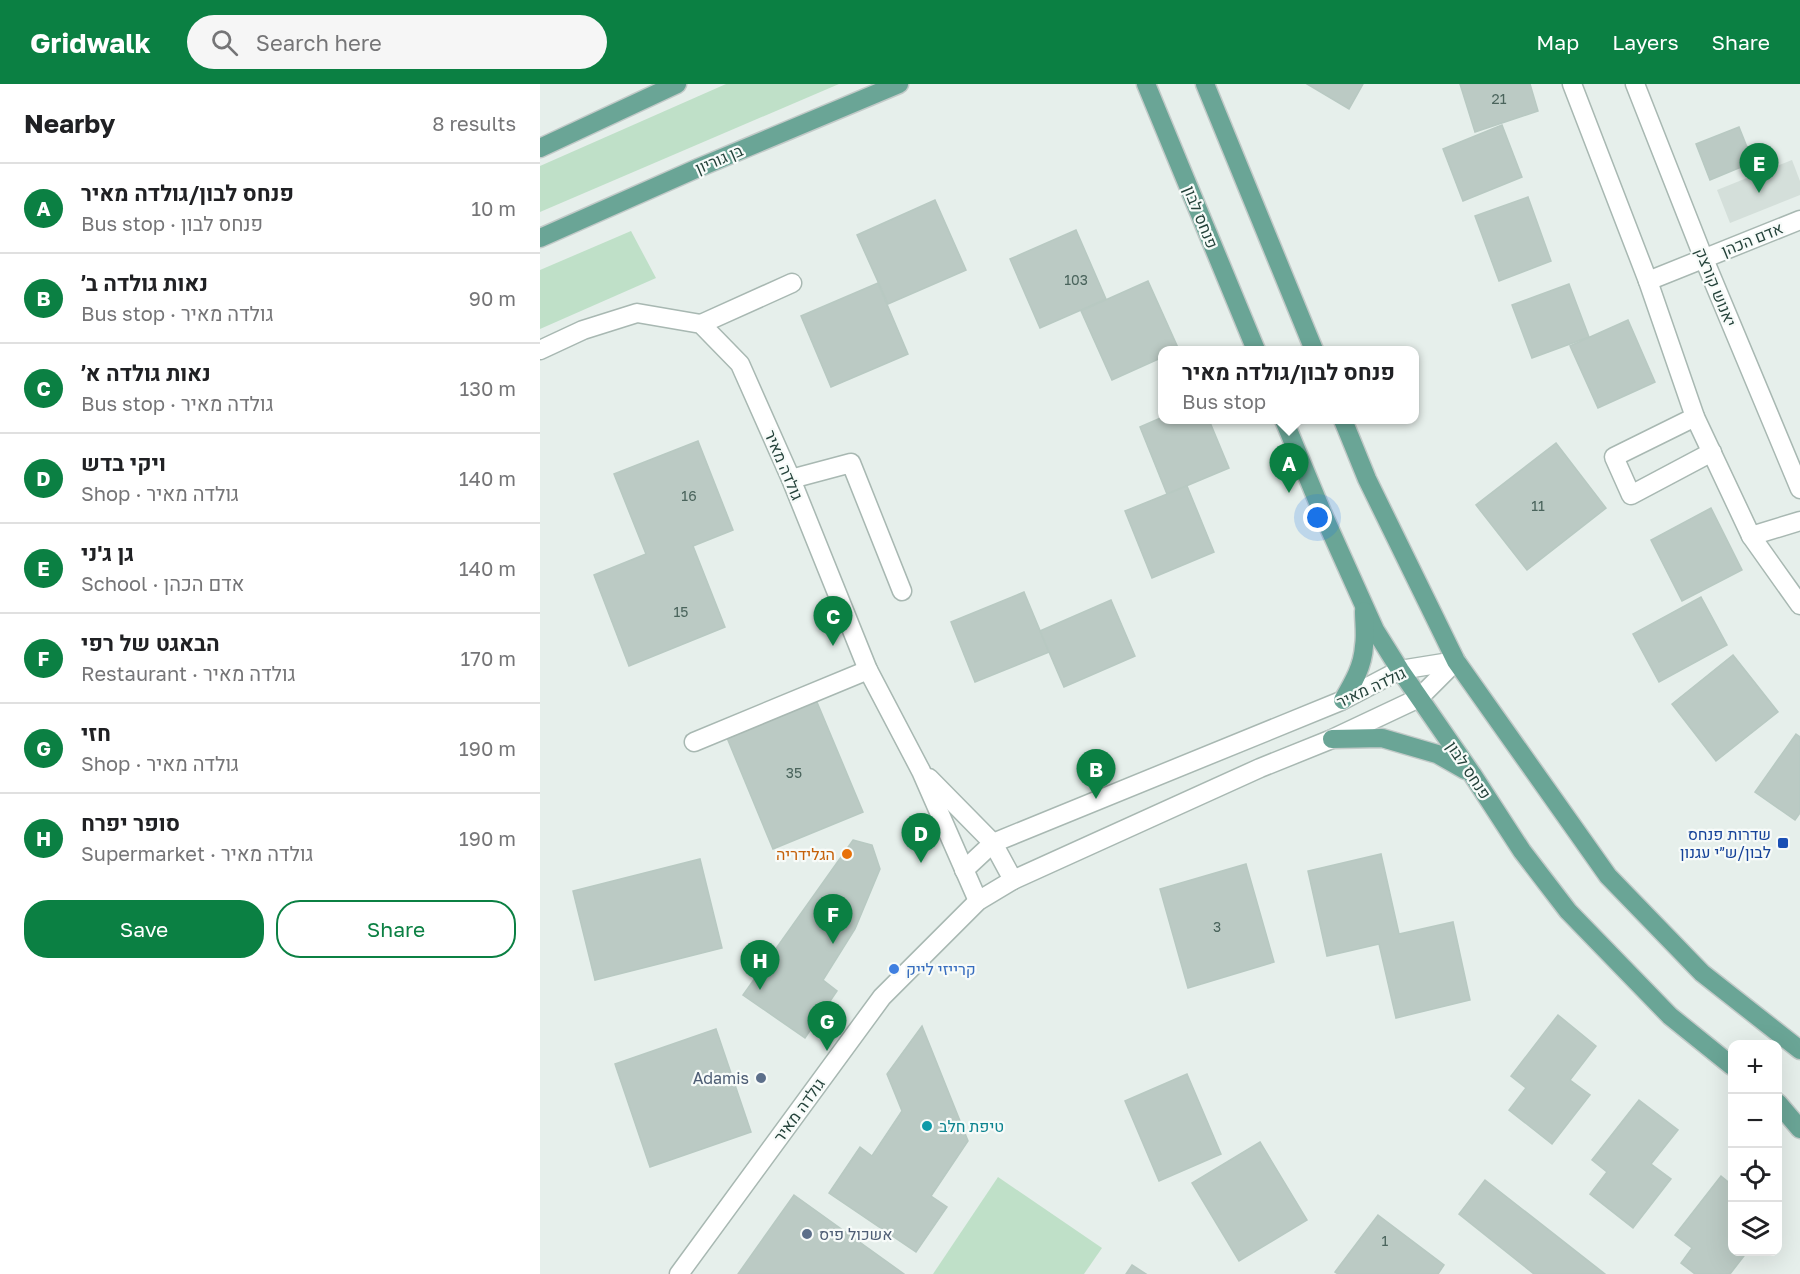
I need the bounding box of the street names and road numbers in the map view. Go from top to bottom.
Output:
street label: בן גוריון [692,140,746,178]
street label: פנחס לבון [1179,183,1223,251]
street label: אדם הכהן [1718,218,1786,260]
street label: יאנוש קורצק [1691,245,1741,329]
street label: גולדה מאיר [760,427,808,503]
street label: גולדה מאיר [1333,662,1409,712]
street label: פנחס לבון [1442,737,1496,803]
street label: גולדה מאיר [769,1074,829,1146]

